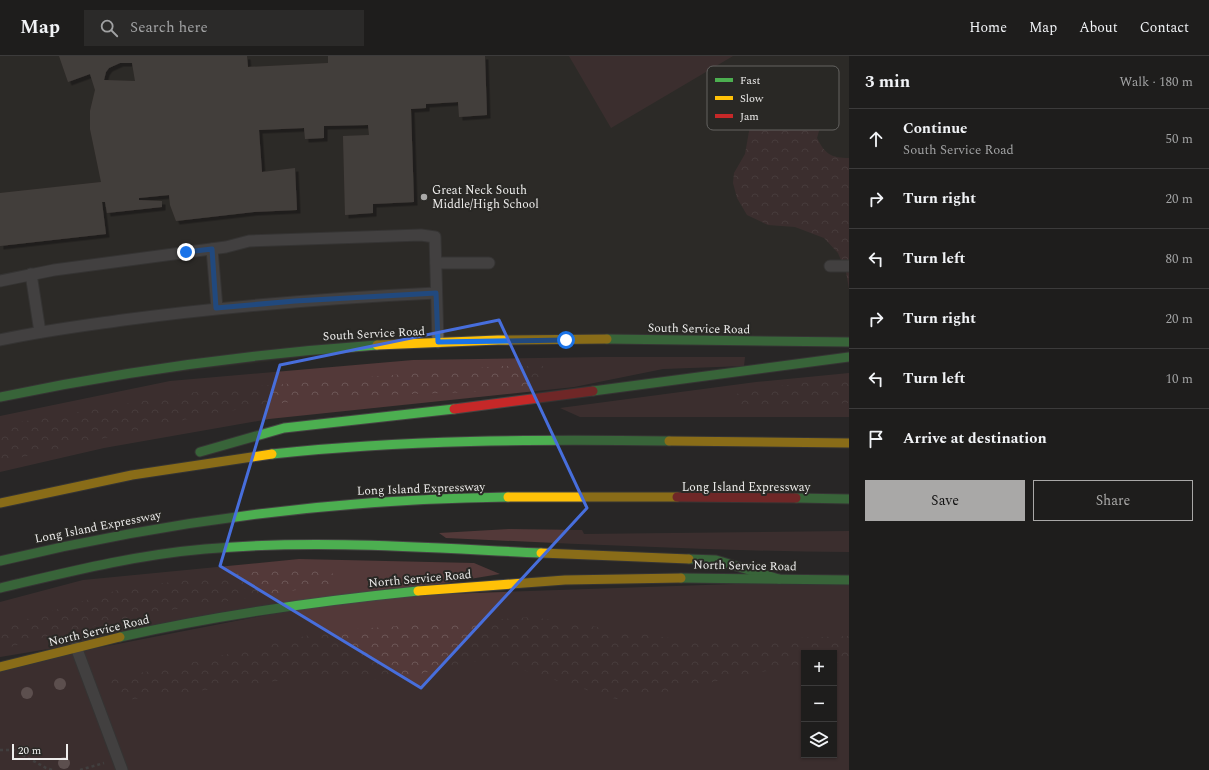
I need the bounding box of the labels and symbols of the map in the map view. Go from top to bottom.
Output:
legend [707,66,839,130]
text: Fast [740,72,761,89]
text: Slow [740,90,764,107]
text: Jam [740,108,759,125]
place label: Great Neck South Middle/High School [432,181,539,214]
marker: Great Neck South Middle/High School [419,192,429,202]
route end [177,243,195,261]
street label: South Service Road [648,319,751,339]
street label: South Service Road [322,322,426,346]
route start [557,331,575,349]
street label: Long Island Expressway [356,477,487,501]
street label: Long Island Expressway [682,478,811,497]
street label: Long Island Expressway [33,505,164,549]
street label: North Service Road [693,556,797,576]
street label: North Service Road [368,565,473,593]
street label: North Service Road [47,610,152,652]
scale bar [12,742,68,761]

